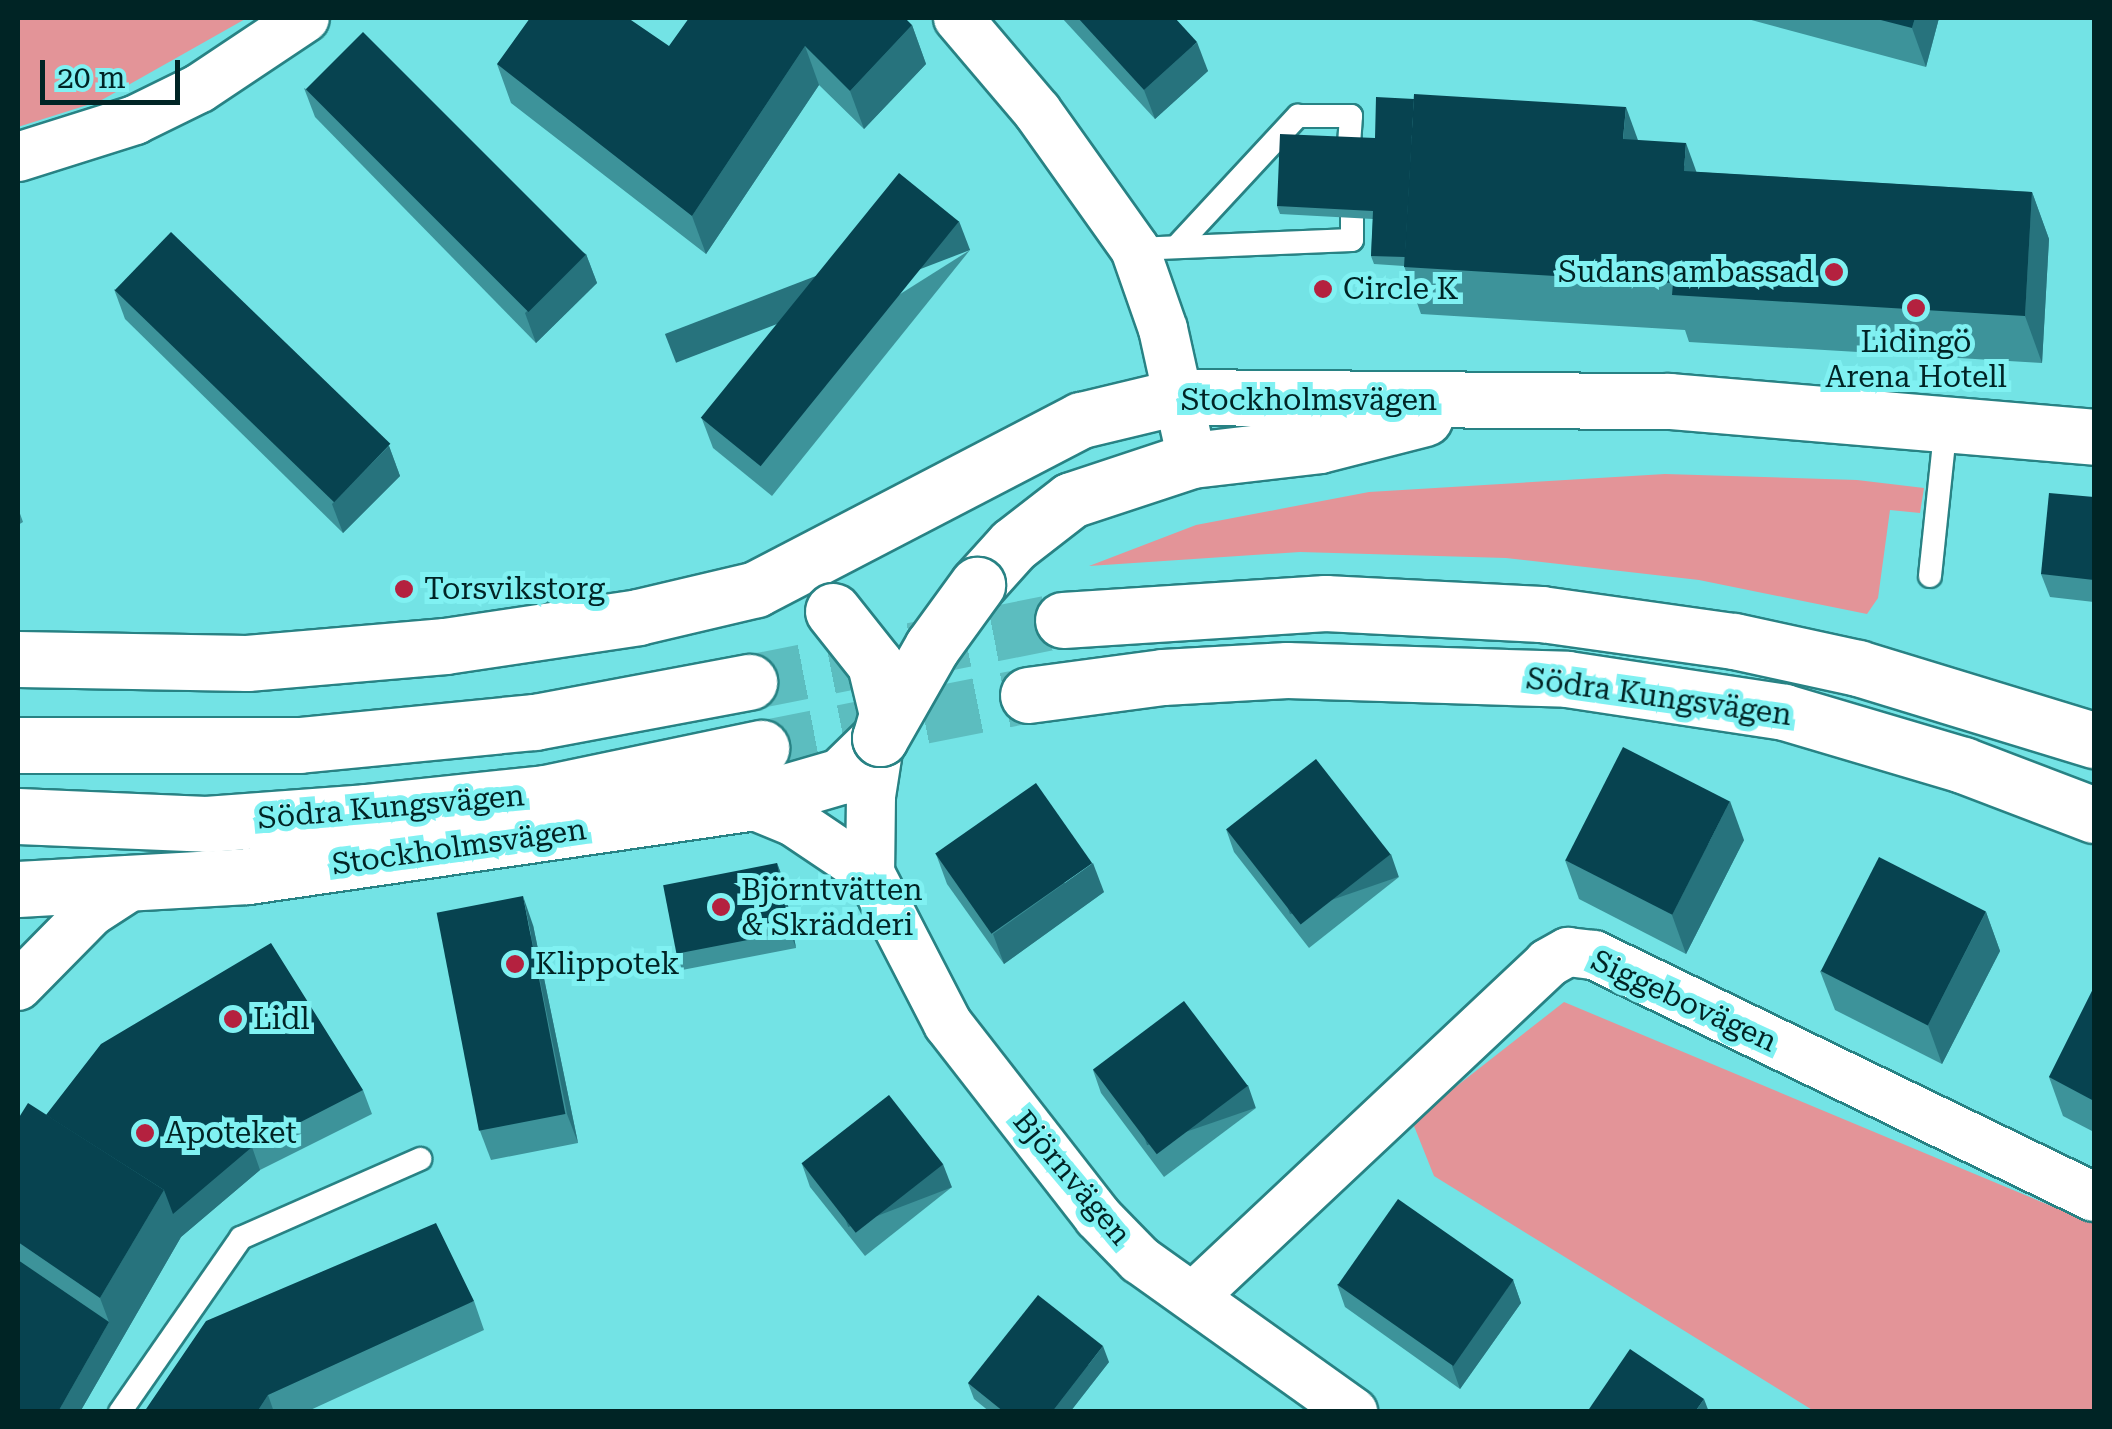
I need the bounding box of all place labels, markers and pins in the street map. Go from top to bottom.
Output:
place label: Sudans ambassad [1558,254,1814,290]
marker: Sudans ambassad [1823,261,1845,283]
place label: Circle K [1343,271,1458,307]
marker: Circle K [1312,278,1334,300]
marker: Lidingö Arena Hotell [1905,297,1927,319]
place label: Lidingö Arena Hotell [1825,324,2007,394]
place label: Torsvikstorg [424,571,605,607]
marker: Torsvikstorg [393,578,415,600]
place label: Björntvätten & Skrädderi [741,872,923,942]
marker: Björntvätten & Skrädderi [710,896,732,918]
place label: Klippotek [535,946,679,982]
marker: Klippotek [504,953,526,975]
place label: Lidl [253,1001,310,1037]
marker: Lidl [222,1008,244,1030]
place label: Apoteket [165,1115,297,1151]
marker: Apoteket [134,1122,156,1144]

